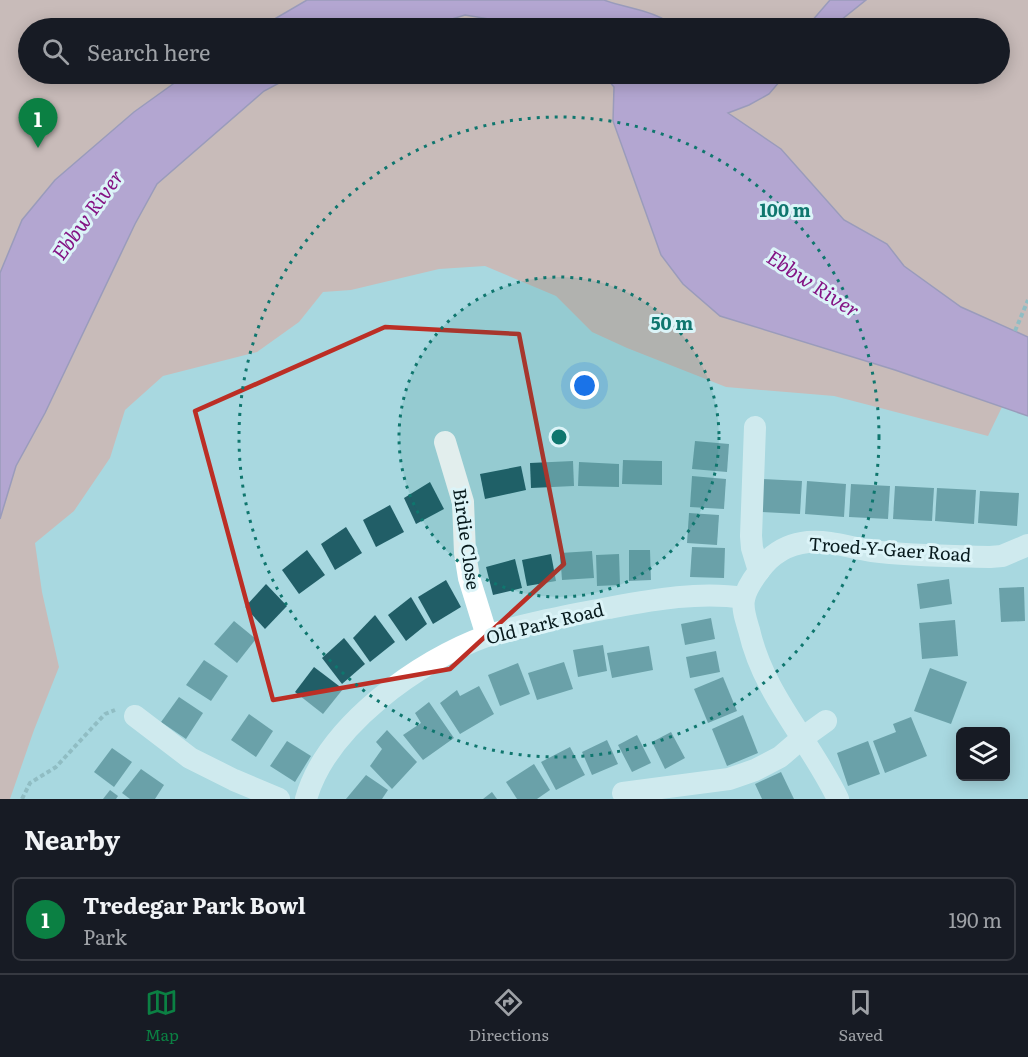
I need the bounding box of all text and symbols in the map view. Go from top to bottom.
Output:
search box [18,18,1010,84]
icon: search [39,35,72,68]
text: Search here [87,35,210,68]
pin: 1 [18,98,57,148]
water label: Ebbw River [43,162,130,265]
text: 100 m [759,196,811,223]
water label: Ebbw River [762,241,866,324]
text: 50 m [651,309,693,336]
your location [570,371,599,400]
centre of rings [549,427,569,447]
street label: Birdie Close [447,486,488,591]
street label: Troed-Y-Gaer Road [808,529,972,568]
street label: Old Park Road [483,595,606,650]
map controls [956,727,1010,781]
button: layers [956,727,1010,781]
text: Nearby [24,819,120,858]
text: Tredegar Park Bowl [83,888,306,921]
text: 1 [41,904,50,934]
text: 190 m [948,904,1002,934]
text: Park [83,921,127,951]
tab: Map [145,986,179,1046]
tab: Directions [469,986,549,1046]
tab: Saved [839,986,883,1046]

